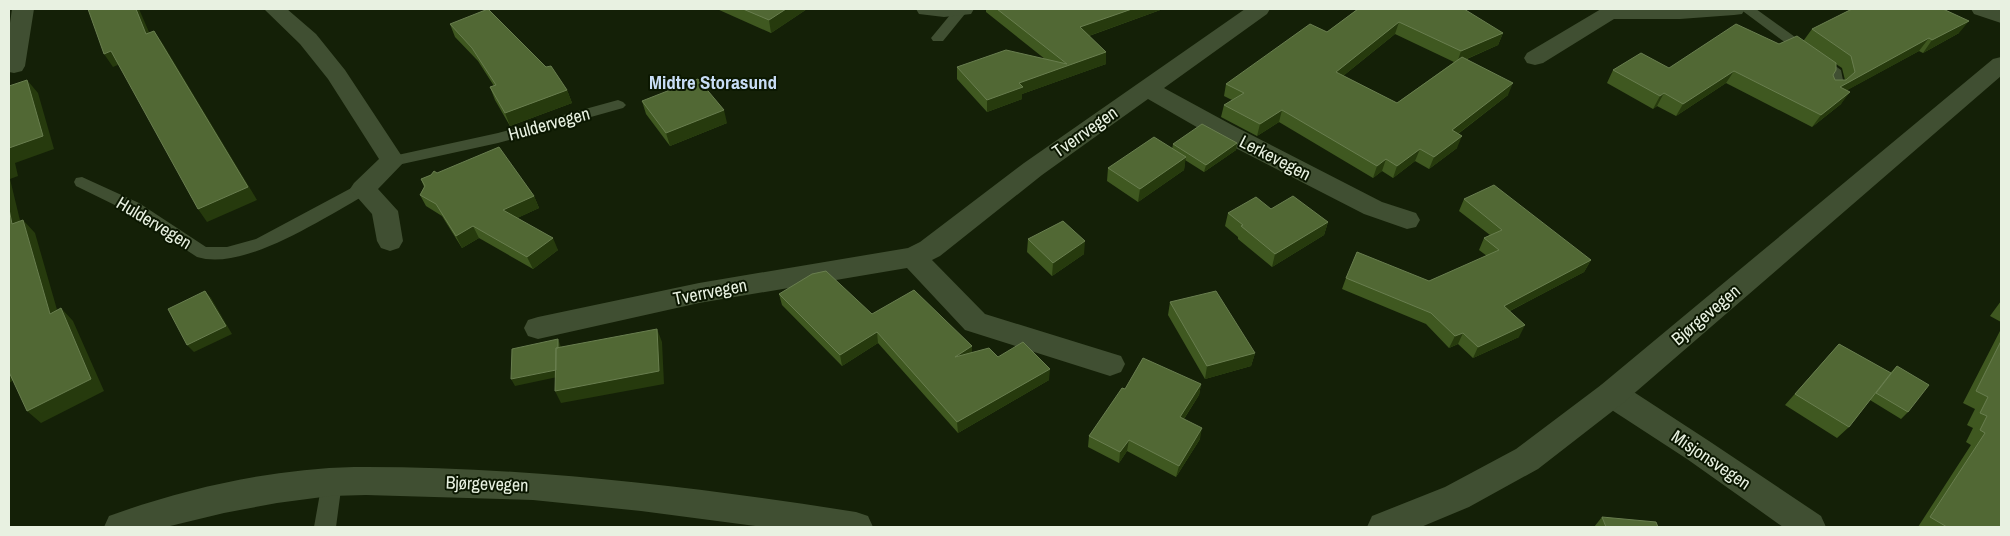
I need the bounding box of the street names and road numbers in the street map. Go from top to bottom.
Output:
street label: Tverrvegen [1047,100,1122,163]
street label: Huldervegen [505,101,593,146]
street label: Lerkevegen [1235,129,1315,186]
street label: Huldervegen [112,190,197,255]
street label: Tverrvegen [671,272,749,311]
street label: Bjørgevegen [1666,278,1745,351]
street label: Misjonsvegen [1667,424,1756,495]
street label: Bjørgevegen [445,470,529,497]

